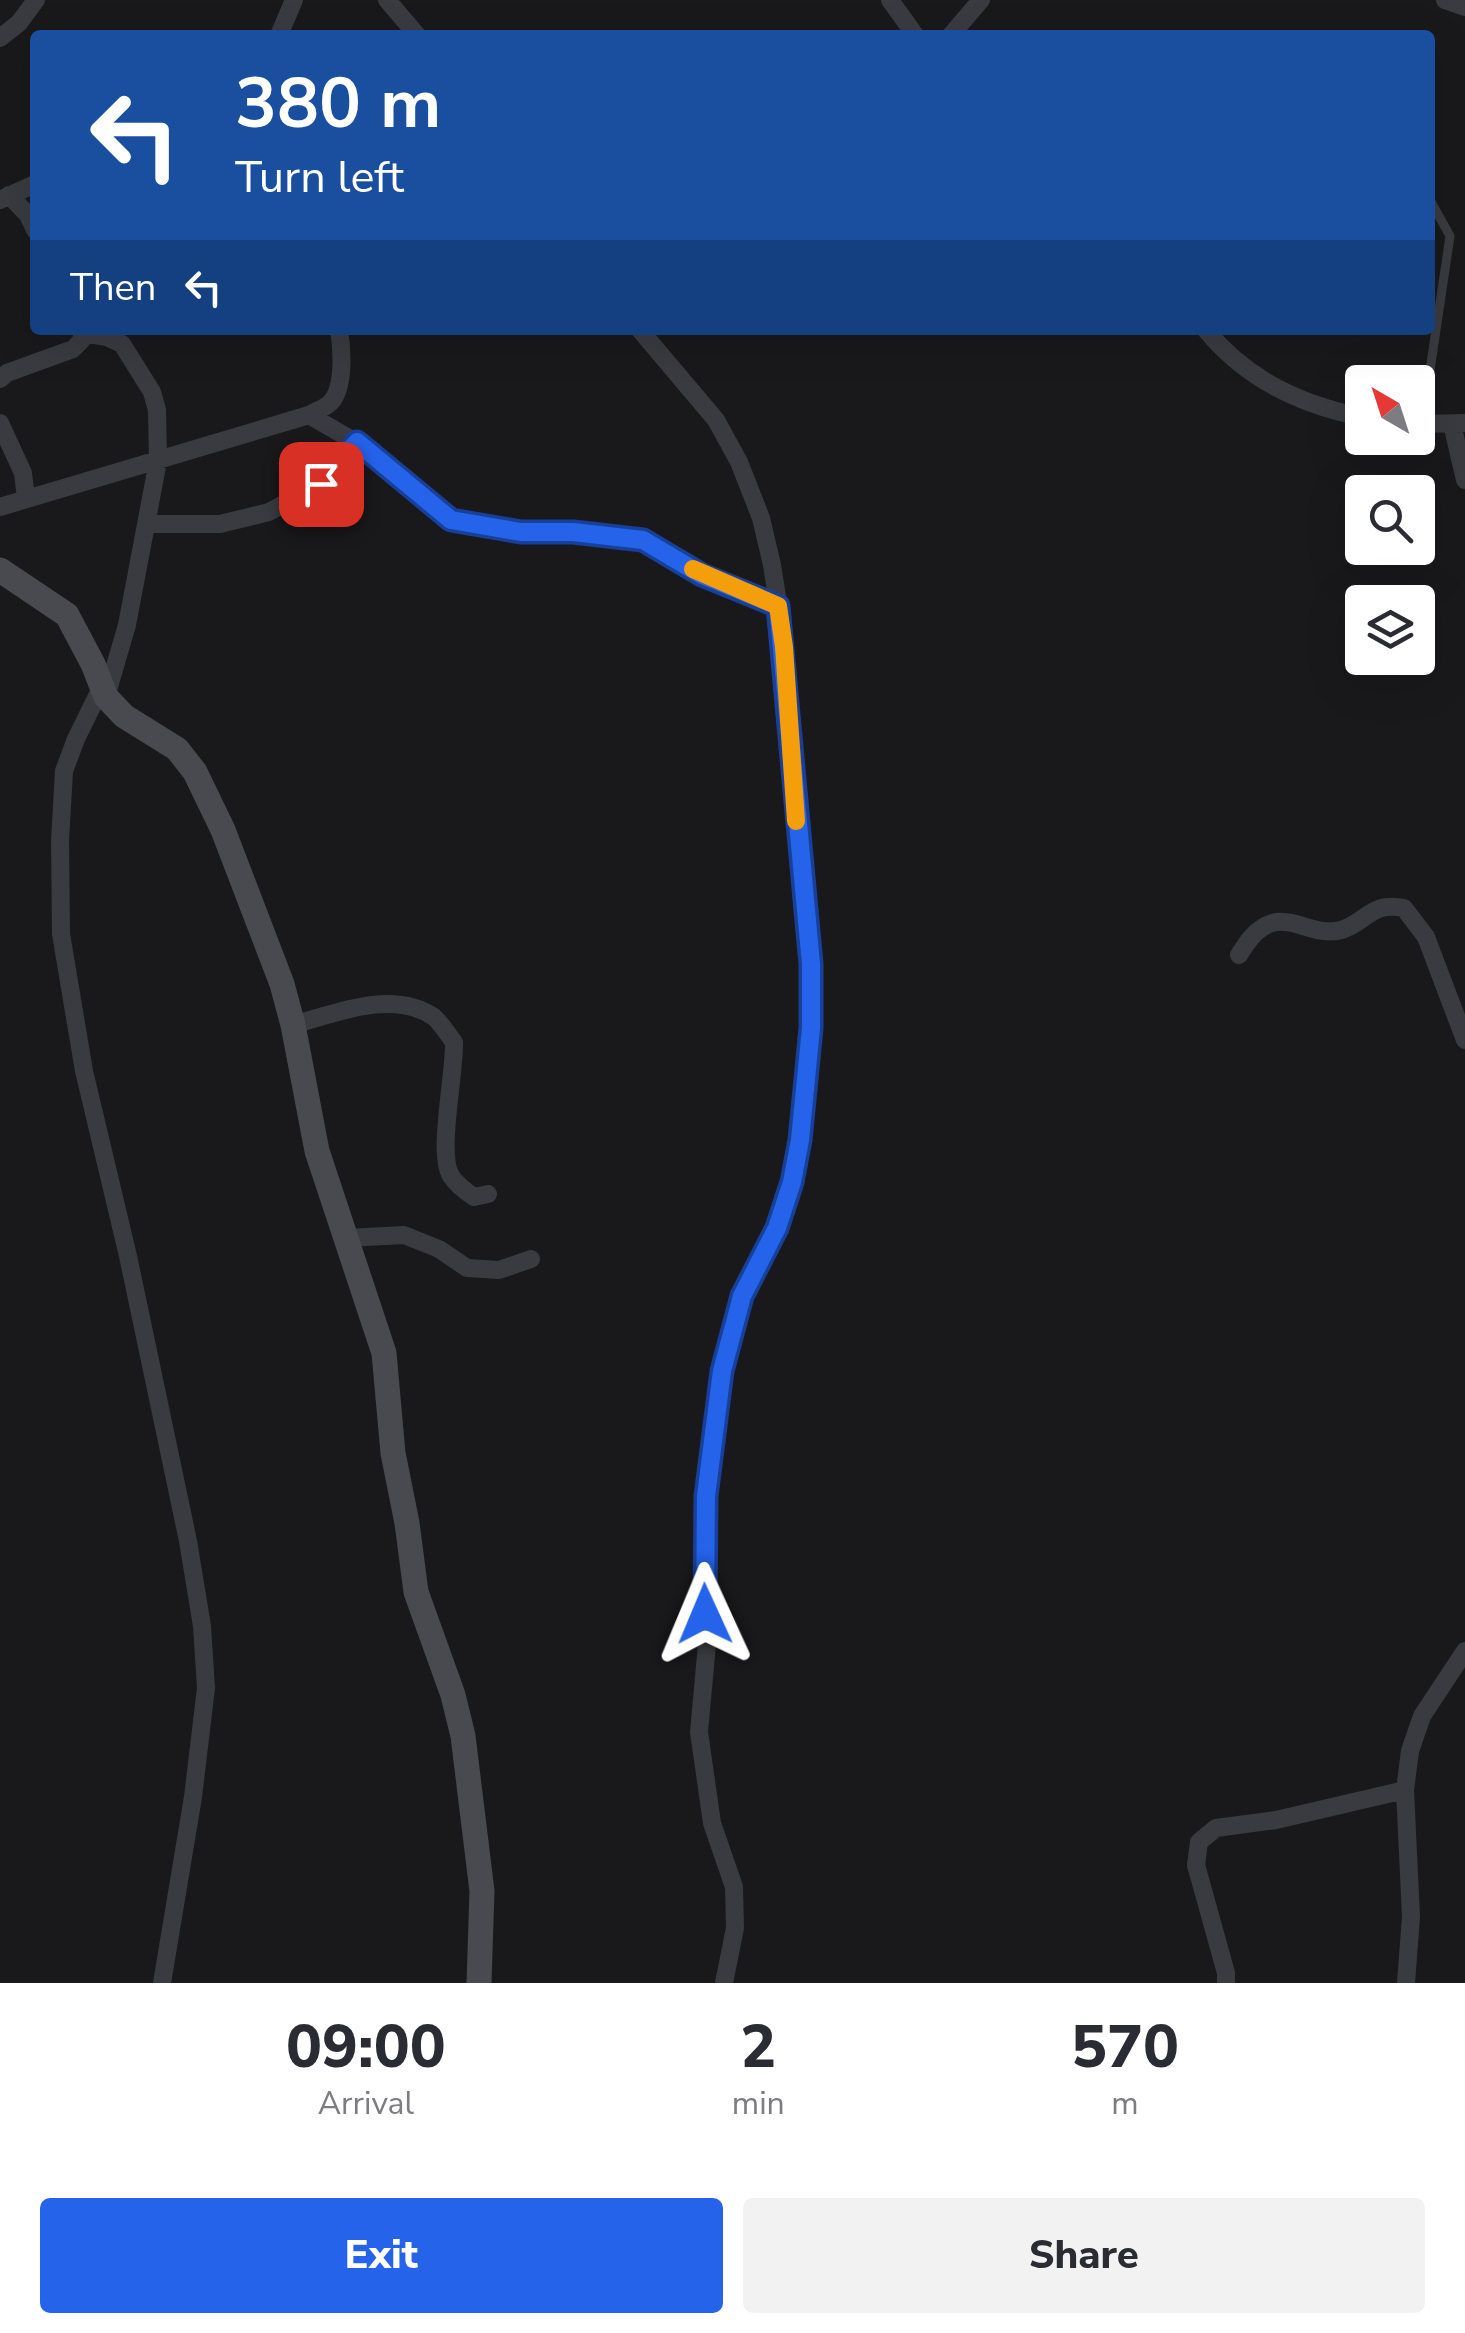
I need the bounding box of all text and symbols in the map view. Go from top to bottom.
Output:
text: 380 m [235,56,441,152]
icon: left [70,70,200,200]
text: Turn left [235,147,404,208]
icon: left [176,260,231,315]
text: Then [70,262,156,313]
north arrow [1345,365,1435,455]
map controls [1345,365,1435,675]
pin [279,442,364,527]
icon: arrive [294,457,349,512]
button: search [1345,475,1435,565]
button: layers [1345,585,1435,675]
position arrow [653,1562,757,1666]
text: 09:00 [286,2006,446,2088]
text: 2 [740,2006,776,2088]
text: 570 [1071,2006,1179,2088]
text: Arrival [318,2082,414,2125]
text: min [732,2082,785,2125]
text: m [1111,2082,1139,2125]
button: Exit [40,2198,723,2313]
button: Share [743,2198,1425,2313]

